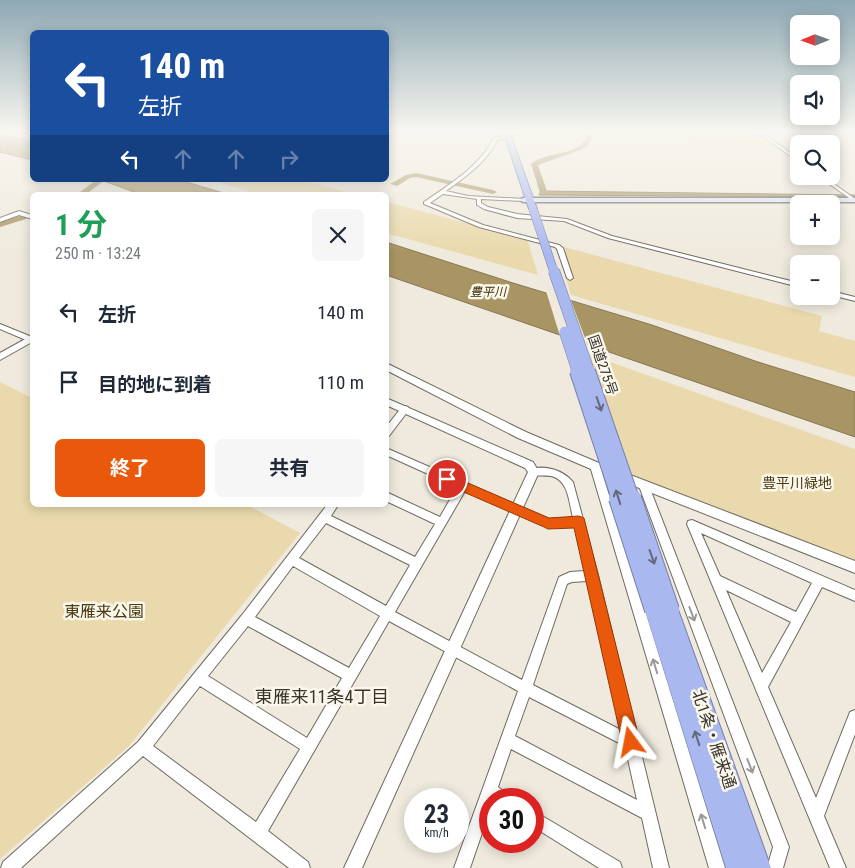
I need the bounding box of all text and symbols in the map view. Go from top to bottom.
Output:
north arrow [790,15,840,65]
map controls [790,15,840,305]
text: 140 m [138,46,225,87]
icon: left [55,50,120,115]
button: sound [790,75,840,125]
text: 左折 [138,94,182,119]
button: search [790,135,840,185]
icon: left [116,145,144,173]
icon: ahead [169,145,197,173]
icon: ahead [222,145,250,173]
icon: right [275,145,303,173]
button: + [790,195,840,245]
text: 1 分 [55,207,107,242]
button: close [312,209,364,261]
text: 250 m · 13:24 [55,244,141,263]
button: − [790,255,840,305]
water label: 豊平川 [470,285,508,299]
icon: left [55,298,83,326]
text: 140 m [317,301,364,324]
text: 左折 [98,303,136,326]
street label: 国道275号 [585,333,621,397]
icon: arrive [55,368,83,396]
text: 110 m [317,371,364,394]
text: 目的地に到着 [98,373,212,396]
one-way arrow [595,395,605,411]
button: 終了 [55,439,205,497]
button: 共有 [215,439,364,497]
pin [426,458,468,500]
icon: arrive [433,465,461,493]
park label: 豊平川緑地 [762,475,832,491]
one-way arrow [613,490,622,505]
one-way arrow [648,549,657,565]
park label: 東雁来公園 [64,602,144,621]
one-way arrow [688,606,697,621]
one-way arrow [650,658,660,674]
district label: 東雁来11条4丁目 [255,686,389,707]
street label: 北1条・雁来通 [688,687,740,791]
position arrow [604,715,656,767]
one-way arrow [691,731,701,747]
one-way arrow [745,758,755,773]
speed limit sign: 30 [479,788,544,853]
text: 23 [424,800,449,829]
one-way arrow [697,814,707,830]
text: km/h [424,826,449,840]

